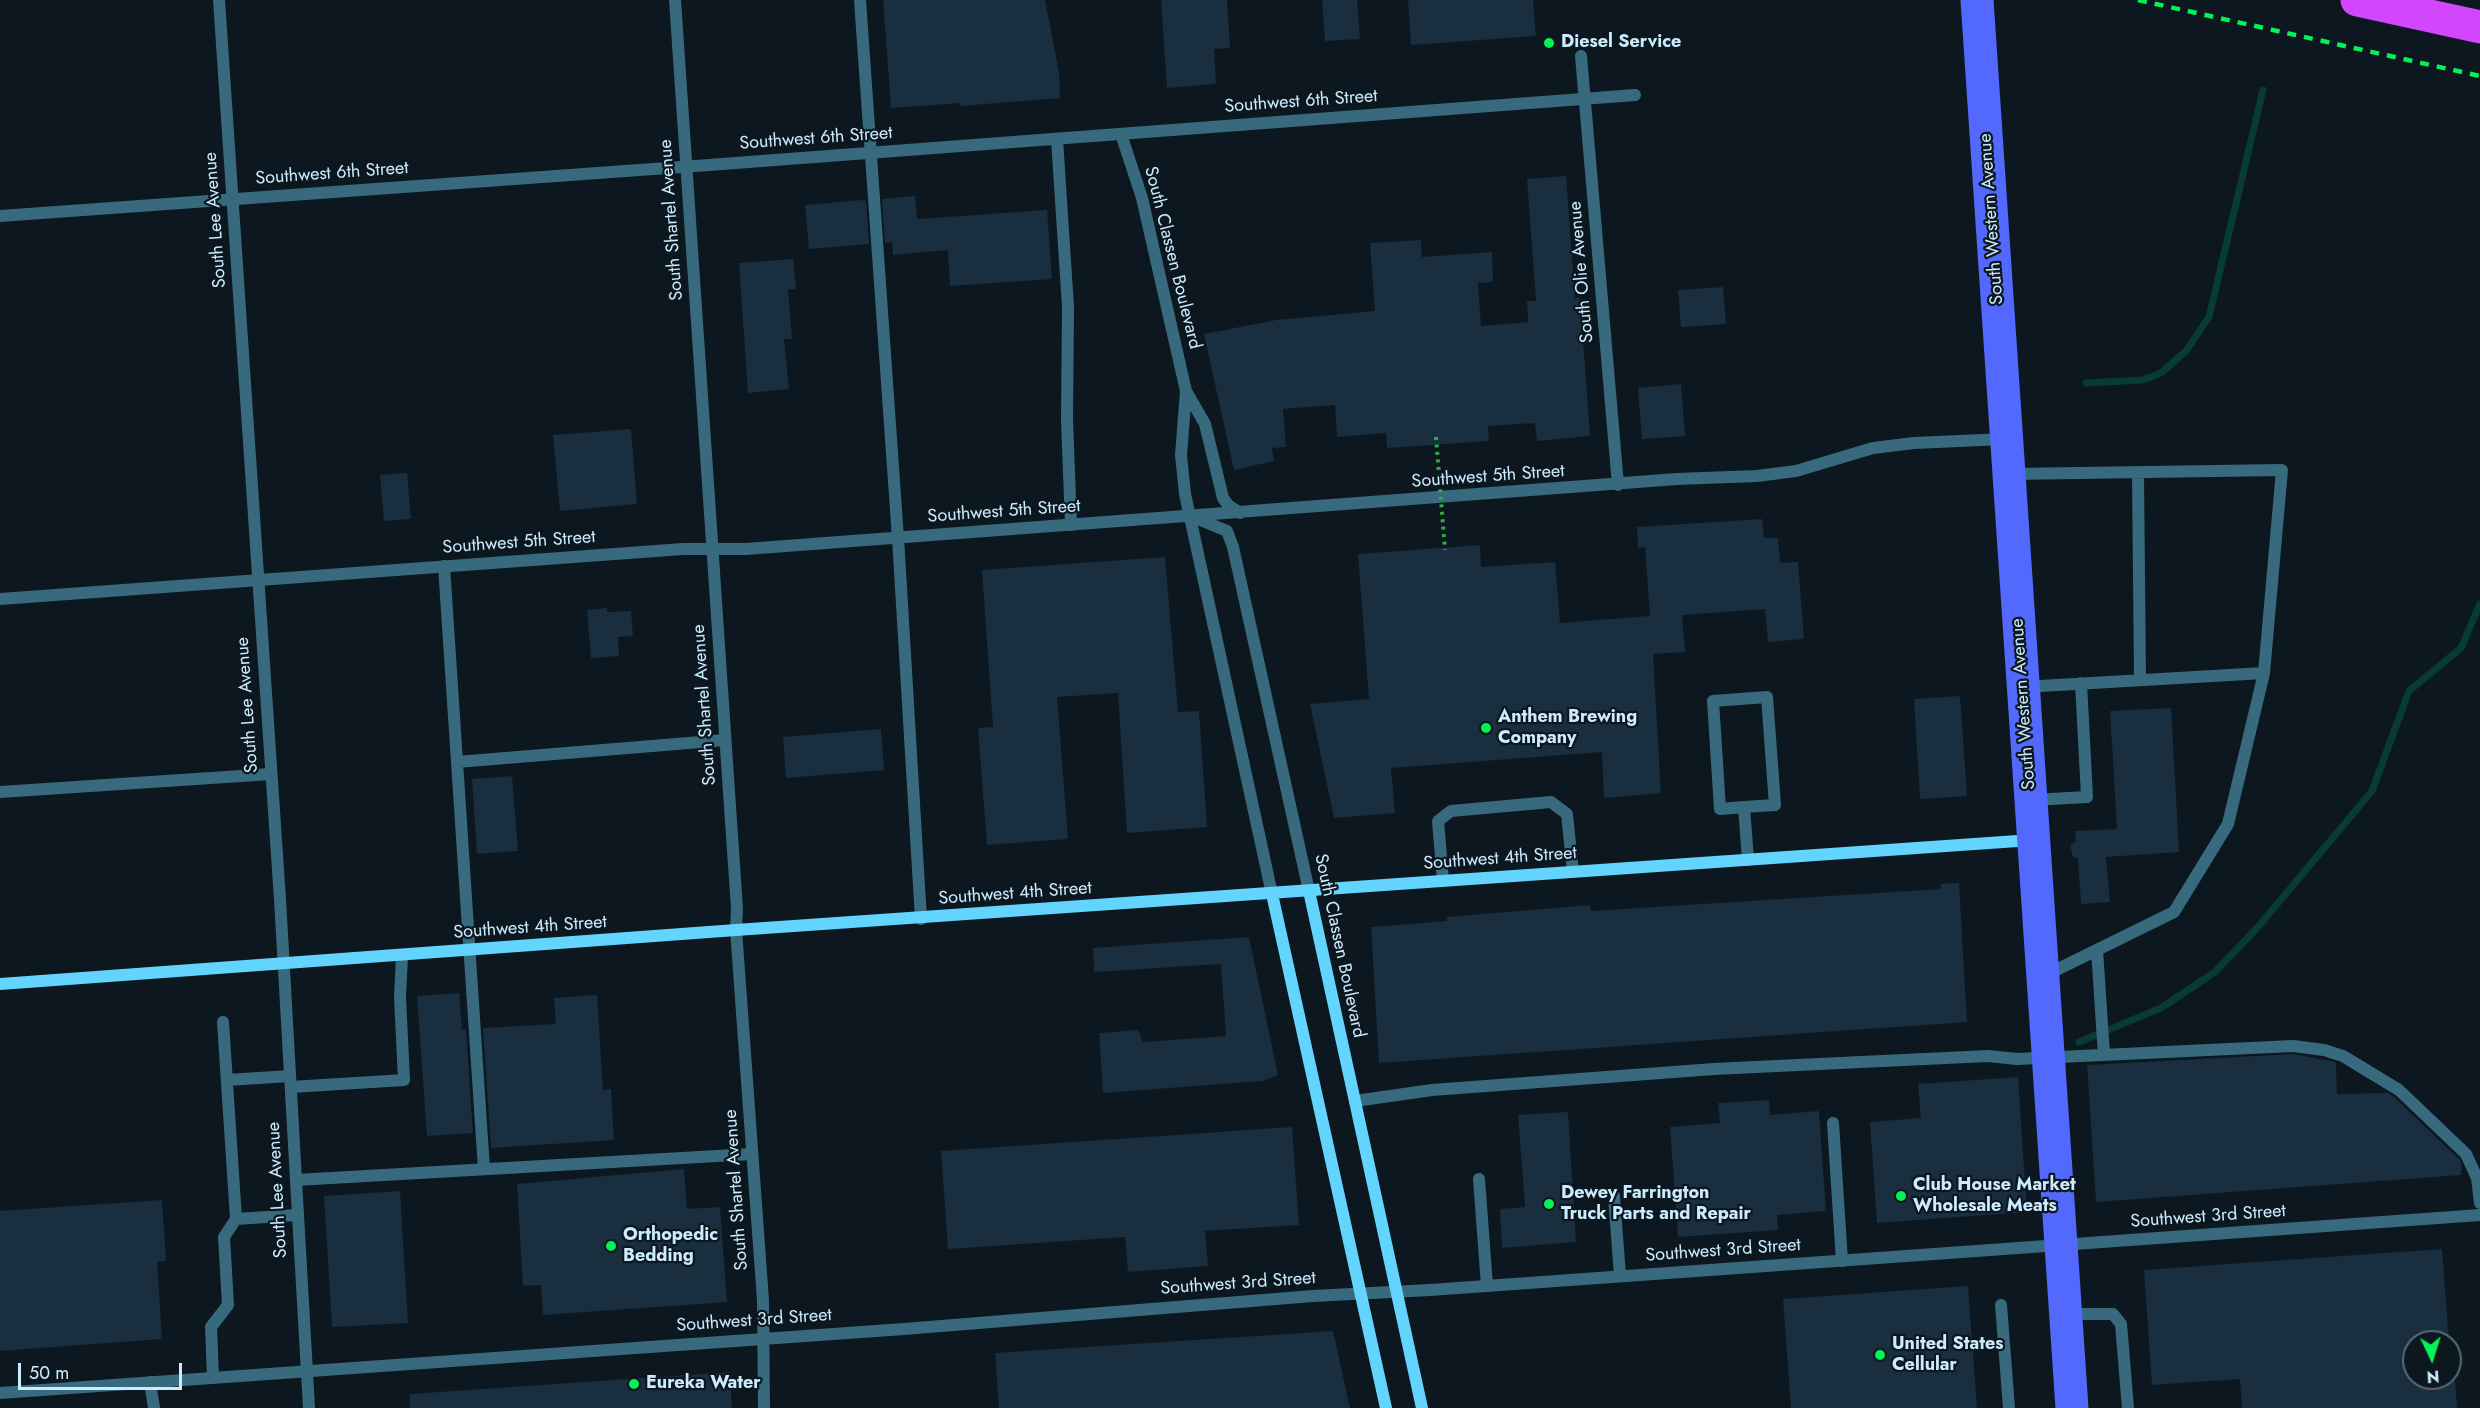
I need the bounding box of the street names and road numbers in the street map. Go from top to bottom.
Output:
street label: Southwest 6th Street [1224,86,1378,118]
street label: Southwest 6th Street [739,123,893,155]
street label: South Western Avenue [1975,133,2009,305]
street label: South Shartel Avenue [656,139,688,301]
street label: South Lee Avenue [200,151,232,289]
street label: Southwest 6th Street [255,158,409,190]
street label: South Classen Boulevard [1139,164,1205,352]
street label: South Olie Avenue [1565,200,1599,344]
street label: Southwest 5th Street [1411,461,1565,493]
street label: Southwest 5th Street [927,496,1081,528]
street label: Southwest 5th Street [442,527,596,559]
street label: South Western Avenue [2007,618,2041,790]
street label: South Shartel Avenue [689,624,721,786]
street label: South Lee Avenue [232,636,264,774]
street label: Southwest 4th Street [1423,843,1577,875]
street label: South Classen Boulevard [1309,852,1369,1040]
street label: Southwest 4th Street [938,878,1092,910]
street label: Southwest 4th Street [453,912,607,944]
street label: South Shartel Avenue [721,1109,753,1271]
street label: South Lee Avenue [264,1121,292,1259]
street label: Southwest 3rd Street [2130,1201,2286,1233]
street label: Southwest 3rd Street [1645,1235,1801,1267]
street label: Southwest 3rd Street [1160,1268,1316,1300]
street label: Southwest 3rd Street [676,1305,832,1337]

